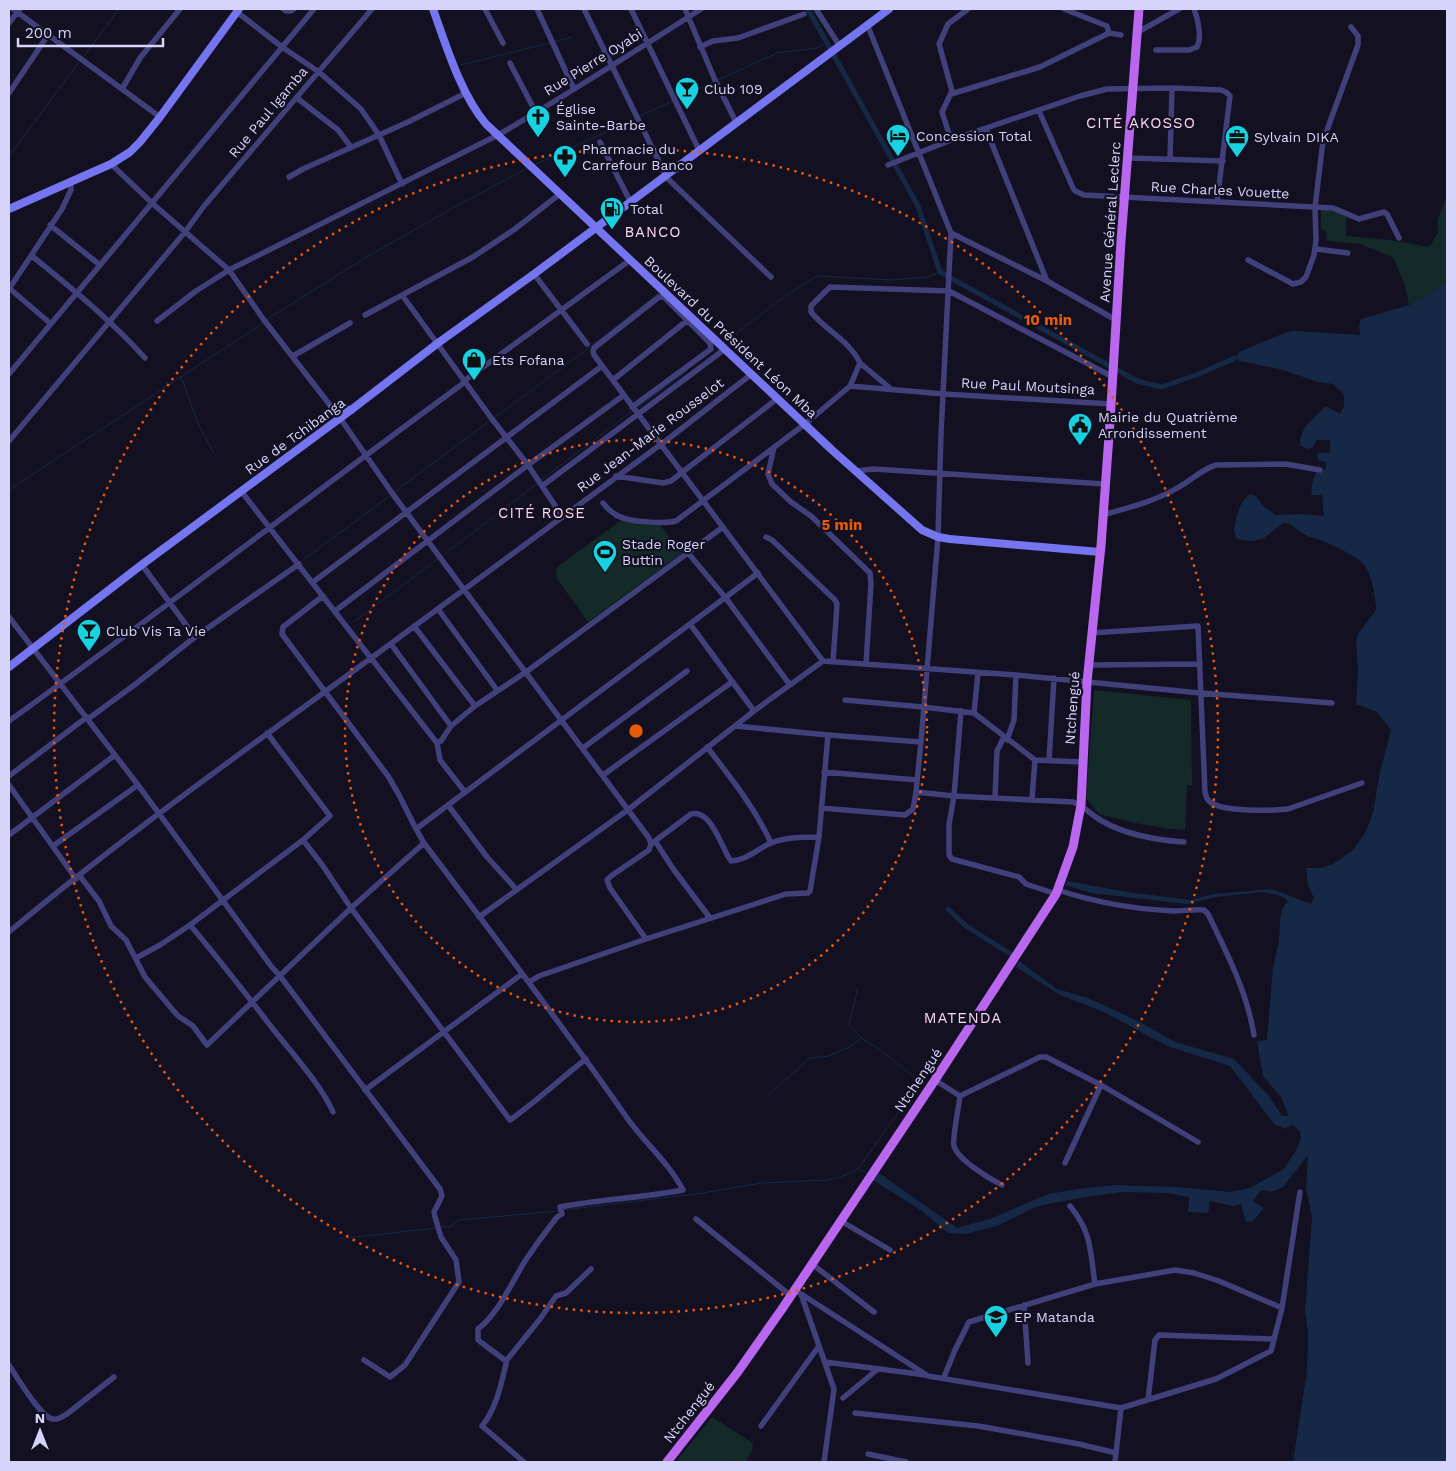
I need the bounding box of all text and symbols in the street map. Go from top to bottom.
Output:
scale bar [18,15,162,47]
text: 200 m [25,24,72,42]
street label: Rue Pierre Oyabi [541,25,645,99]
street label: Rue Paul Igamba [225,63,311,161]
bar icon: Club 109 [674,76,700,110]
place label: Club 109 [704,81,763,97]
place label: Église Sainte-Barbe [556,101,646,133]
church icon: Église Sainte-Barbe [525,104,551,138]
district label: CITÉ AKOSSO [1086,114,1196,132]
hotel icon: Concession Total [885,123,911,157]
office icon: Sylvain DIKA [1224,124,1250,158]
place label: Concession Total [916,128,1033,144]
place label: Sylvain DIKA [1254,129,1339,145]
place label: Pharmacie du Carrefour Banco [582,141,693,173]
street label: Avenue Général Leclerc [1096,141,1124,303]
pharmacy icon: Pharmacie du Carrefour Banco [552,144,578,178]
street label: Rue Charles Vouette [1150,178,1290,202]
fuel station icon: Total [599,196,625,230]
place label: Total [630,201,664,217]
district label: BANCO [624,223,682,241]
street label: Boulevard du Président Léon Mba [641,253,821,422]
text: 10 min [1024,311,1072,329]
shop icon: Ets Fofana [461,347,487,381]
place label: Ets Fofana [492,352,564,368]
street label: Rue Paul Moutsinga [961,374,1095,398]
street label: Rue Jean-Marie Rousselot [574,375,727,495]
street label: Rue de Tchibanga [242,394,348,478]
place label: Mairie du Quatrième Arrondissement [1098,409,1238,441]
public building icon: Mairie du Quatrième Arrondissement [1067,412,1093,446]
district label: CITÉ ROSE [498,504,586,522]
text: 5 min [822,516,862,534]
place label: Stade Roger Buttin [622,536,705,568]
sports icon: Stade Roger Buttin [592,539,618,573]
bar icon: Club Vis Ta Vie [76,618,102,652]
place label: Club Vis Ta Vie [106,623,206,639]
street label: Ntchengué [1061,671,1083,745]
centre of rings [627,722,645,740]
district label: MATENDA [924,1009,1002,1027]
street label: Ntchengué [891,1045,945,1115]
school or university icon: EP Matanda [983,1304,1009,1338]
place label: EP Matanda [1014,1309,1095,1325]
street label: Ntchengué [660,1378,718,1446]
north arrow [15,1406,65,1456]
text: N [35,1410,45,1426]

